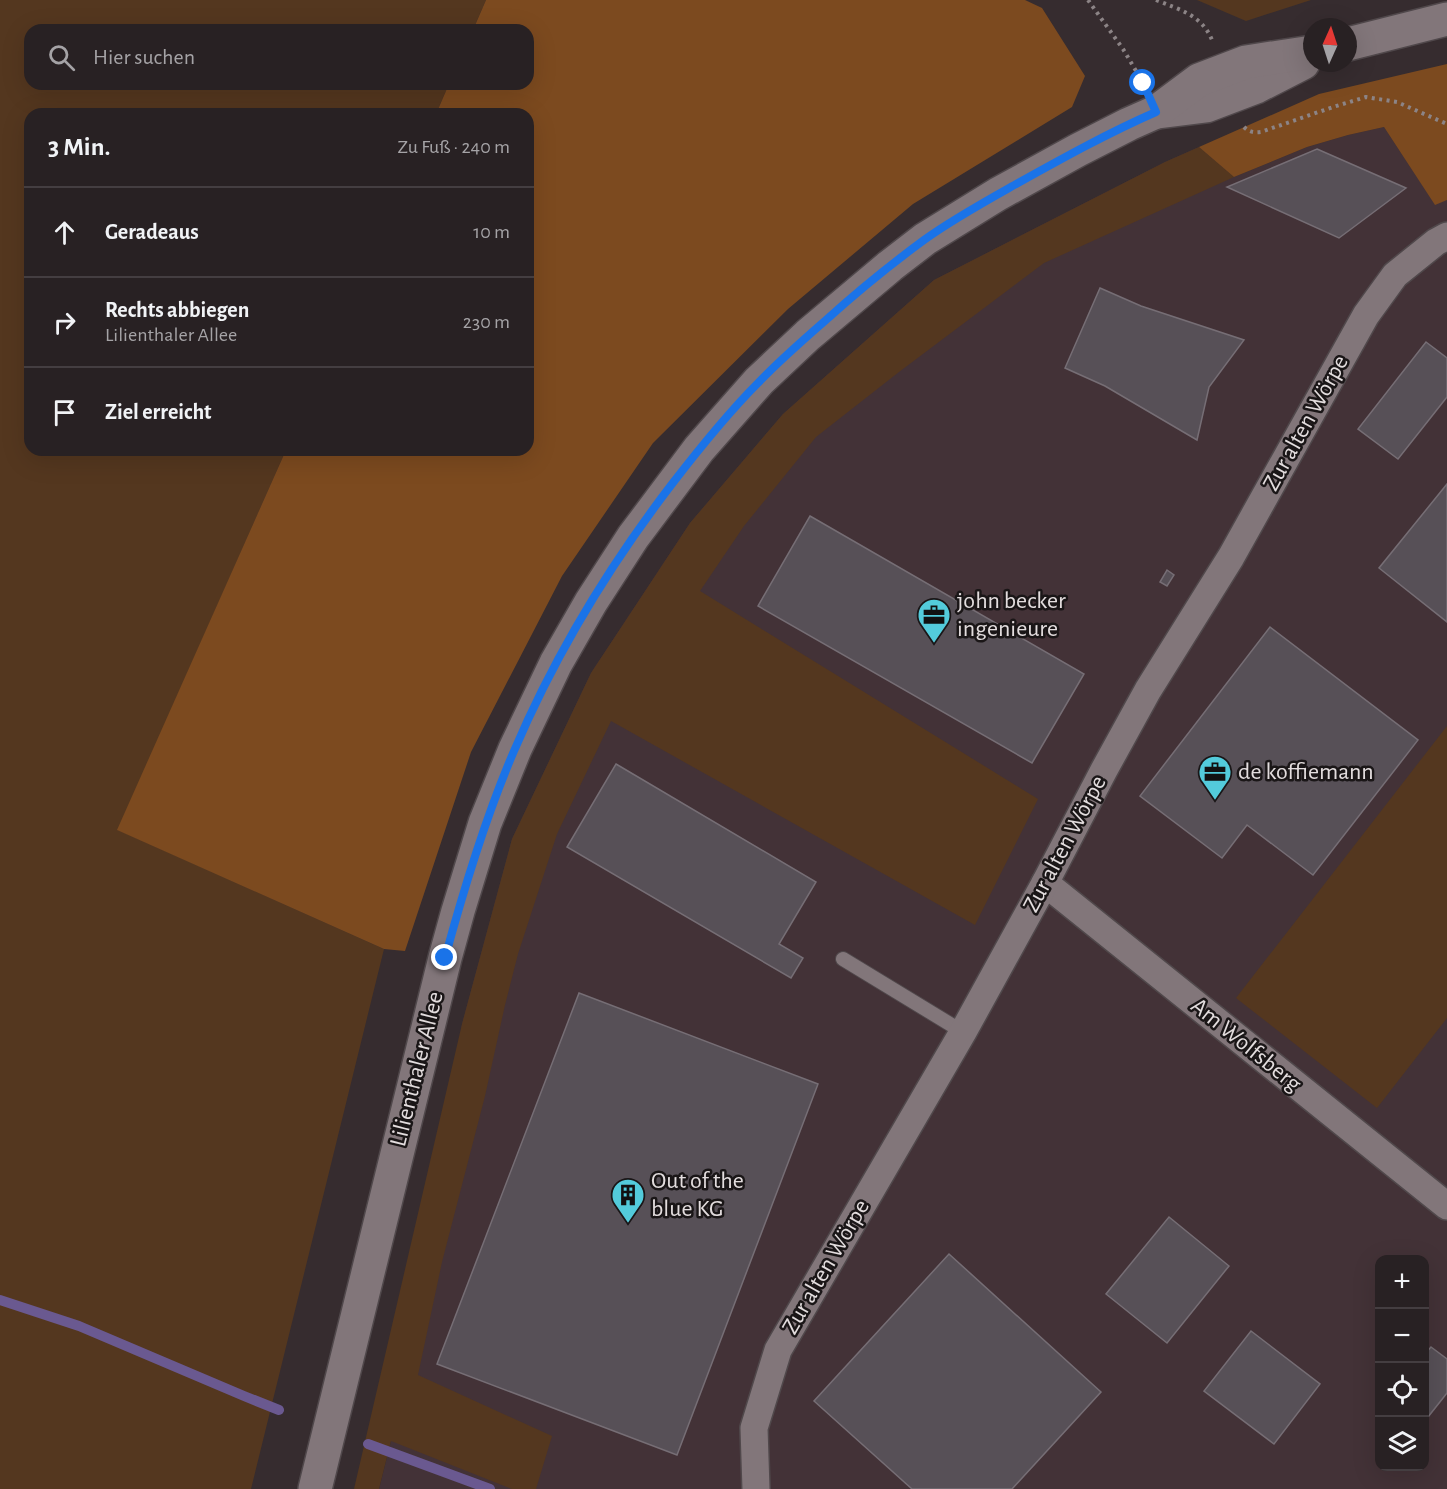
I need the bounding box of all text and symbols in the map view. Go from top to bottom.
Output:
north arrow [1303,18,1357,72]
search box [24,24,534,90]
icon: search [45,41,78,74]
text: Hier suchen [93,46,195,68]
route start [1129,69,1155,95]
text: 3 Min. [48,134,110,160]
text: Zu Fuß · 240 m [397,137,510,157]
icon: ahead [48,216,81,249]
text: Geradeaus [105,221,199,243]
text: 10 m [473,222,510,242]
text: Rechts abbiegen [105,299,249,321]
icon: right [48,306,81,339]
text: 230 m [463,312,510,332]
text: Lilienthaler Allee [105,325,237,345]
street label: Zur alten Wörpe [1259,351,1353,495]
icon: arrive [48,396,81,429]
text: Ziel erreicht [105,401,212,423]
place label: john becker ingenieure [957,589,1066,641]
office icon: john becker ingenieure [916,597,952,644]
office icon: de koffiemann [1197,754,1233,801]
place label: de koffiemann [1238,760,1374,784]
street label: Zur alten Wörpe [1019,772,1111,916]
route end [431,944,457,970]
street label: Lilienthaler Allee [386,989,448,1149]
street label: Am Wolfsberg [1186,994,1306,1097]
place label: Out of the blue KG [651,1169,744,1221]
building icon: Out of the blue KG [610,1177,646,1224]
street label: Zur alten Wörpe [778,1196,874,1338]
map controls [1375,1255,1429,1471]
button: + [1375,1255,1429,1309]
button: − [1375,1309,1429,1363]
button: locate [1375,1363,1429,1417]
button: layers [1375,1417,1429,1471]

